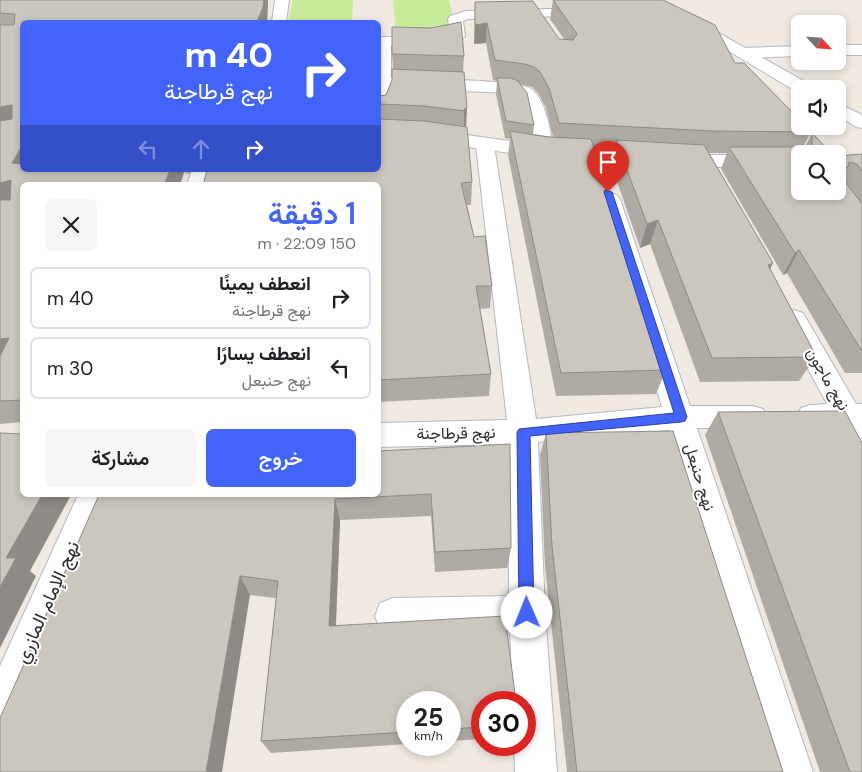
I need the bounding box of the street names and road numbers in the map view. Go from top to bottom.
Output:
street label: نهج ماجون [801,344,854,415]
street label: نهج قرطاجنة [416,422,496,445]
street label: نهج حنبعل [679,441,720,514]
street label: نهج الإمام المازري [9,537,88,668]

